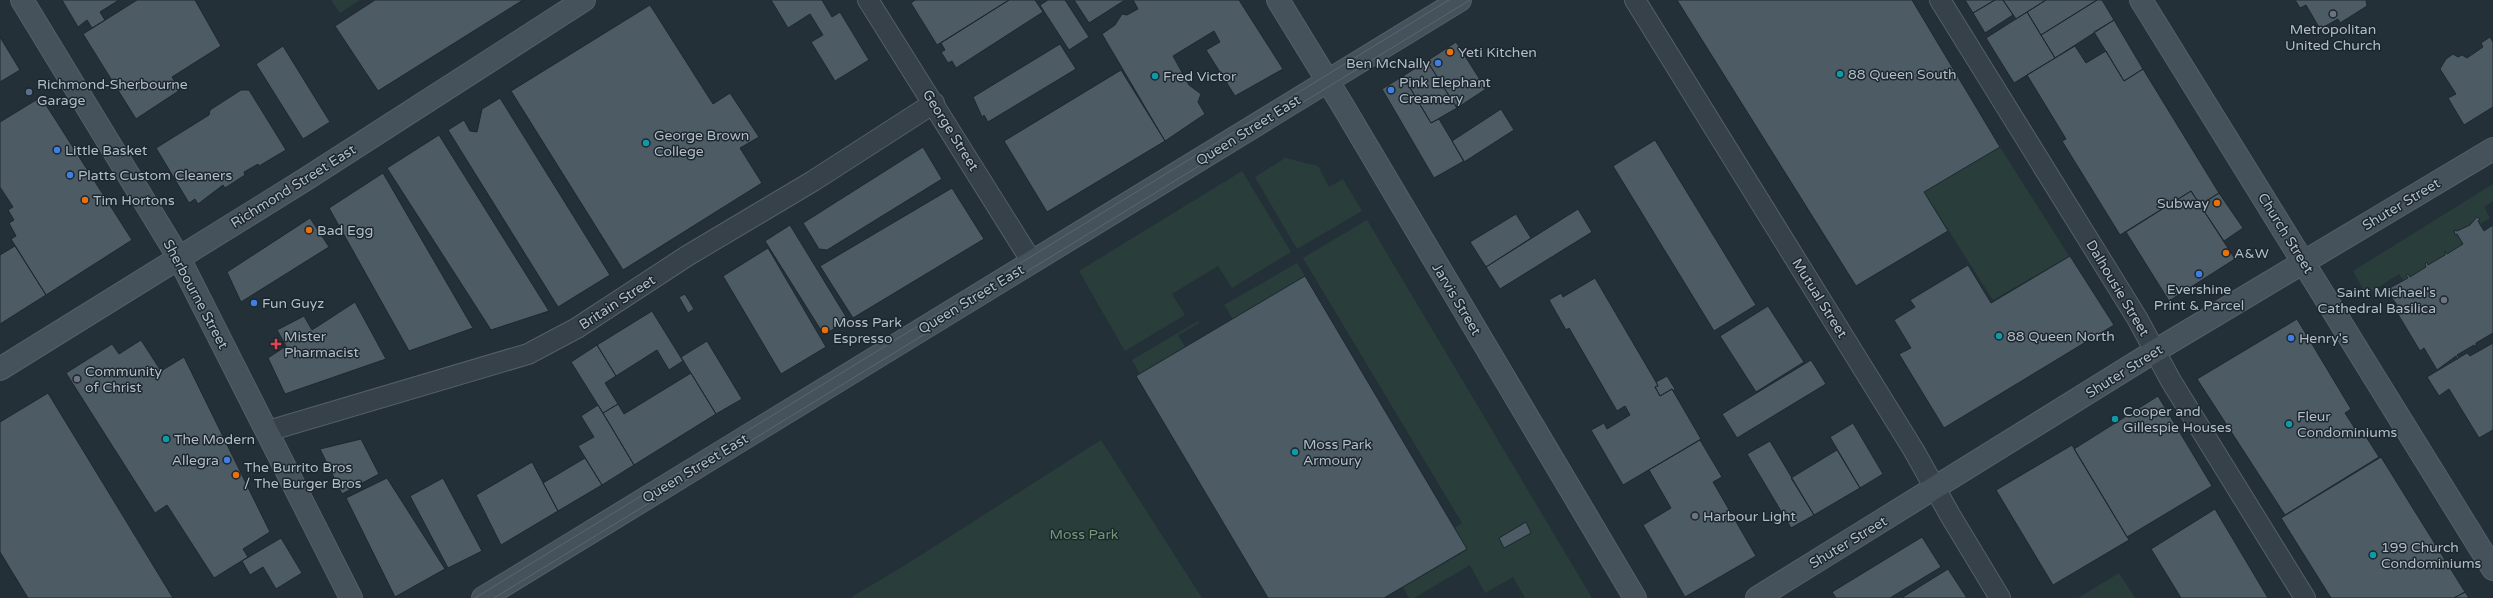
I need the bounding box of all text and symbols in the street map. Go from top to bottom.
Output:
marker: Metropolitan United Church [2328,9,2338,19]
place label: Metropolitan United Church [2285,21,2381,54]
place label: Yeti Kitchen [1458,44,1537,61]
marker: Yeti Kitchen [1445,47,1455,57]
place label: Ben McNally [1346,55,1430,72]
marker: Ben McNally [1433,58,1443,68]
place label: 88 Queen South [1848,66,1957,83]
place label: Fred Victor [1163,68,1237,85]
marker: 88 Queen South [1835,69,1845,79]
marker: Fred Victor [1150,71,1160,81]
place label: Pink Elephant Creamery [1399,74,1492,107]
place label: Richmond-Sherbourne Garage [37,76,188,109]
marker: Pink Elephant Creamery [1386,85,1396,95]
street label: George Street [919,86,983,175]
marker: Richmond-Sherbourne Garage [24,87,34,97]
street label: Queen Street East [1193,91,1304,169]
place label: George Brown College [654,127,749,160]
marker: George Brown College [641,138,651,148]
street label: Richmond Street East [228,141,359,232]
place label: Little Basket [65,142,148,159]
marker: Little Basket [52,145,62,155]
place label: Platts Custom Cleaners [78,167,232,184]
marker: Platts Custom Cleaners [65,170,75,180]
street label: Shuter Street [2359,174,2444,234]
street label: Church Street [2254,190,2317,277]
place label: Tim Hortons [93,192,175,209]
marker: Tim Hortons [80,195,90,205]
place label: Subway [2157,195,2209,212]
marker: Subway [2212,198,2222,208]
place label: Bad Egg [317,222,373,239]
marker: Bad Egg [304,225,314,235]
street label: Sherbourne Street [159,237,232,353]
street label: Dalhousie Street [2082,237,2153,340]
place label: A&W [2234,245,2269,262]
marker: A&W [2221,248,2231,258]
street label: Mutual Street [1788,255,1851,342]
street label: Jarvis Street [1428,260,1485,339]
street label: Queen Street East [915,261,1028,338]
marker: Evershine Print & Parcel [2194,269,2204,279]
street label: Britain Street [576,271,659,333]
place label: Evershine Print & Parcel [2154,281,2244,314]
place label: Saint Michael's Cathedral Basilica [2318,284,2436,317]
place label: Fun Guyz [262,295,324,312]
marker: Saint Michael's Cathedral Basilica [2439,295,2449,305]
marker: Fun Guyz [249,298,259,308]
place label: Moss Park Espresso [833,314,902,347]
marker: Moss Park Espresso [820,325,830,335]
place label: Mister Pharmacist [284,328,359,361]
place label: 88 Queen North [2007,328,2115,345]
place label: Henry's [2299,330,2349,347]
marker: 88 Queen North [1994,331,2004,341]
marker: Henry's [2286,333,2296,343]
marker: Mister Pharmacist [271,339,281,349]
street label: Shuter Street [2083,341,2167,402]
place label: Community of Christ [85,363,162,396]
marker: Community of Christ [72,374,82,384]
place label: Cooper and Gillespie Houses [2123,403,2232,436]
place label: Fleur Condominiums [2297,408,2398,441]
marker: Cooper and Gillespie Houses [2110,414,2120,424]
marker: Fleur Condominiums [2284,419,2294,429]
street label: Queen Street East [639,430,752,507]
place label: The Modern [174,431,255,448]
marker: The Modern [161,434,171,444]
place label: Moss Park Armoury [1303,436,1372,469]
marker: Moss Park Armoury [1290,447,1300,457]
place label: Allegra [172,452,219,469]
marker: Allegra [222,455,232,465]
place label: The Burrito Bros / The Burger Bros [244,459,362,492]
marker: The Burrito Bros / The Burger Bros [231,470,241,480]
place label: Harbour Light [1703,508,1796,525]
marker: Harbour Light [1690,511,1700,521]
street label: Shuter Street [1806,512,1891,572]
park label: Moss Park [1050,526,1119,543]
place label: 199 Church Condominiums [2381,539,2482,572]
marker: 199 Church Condominiums [2368,550,2378,560]

